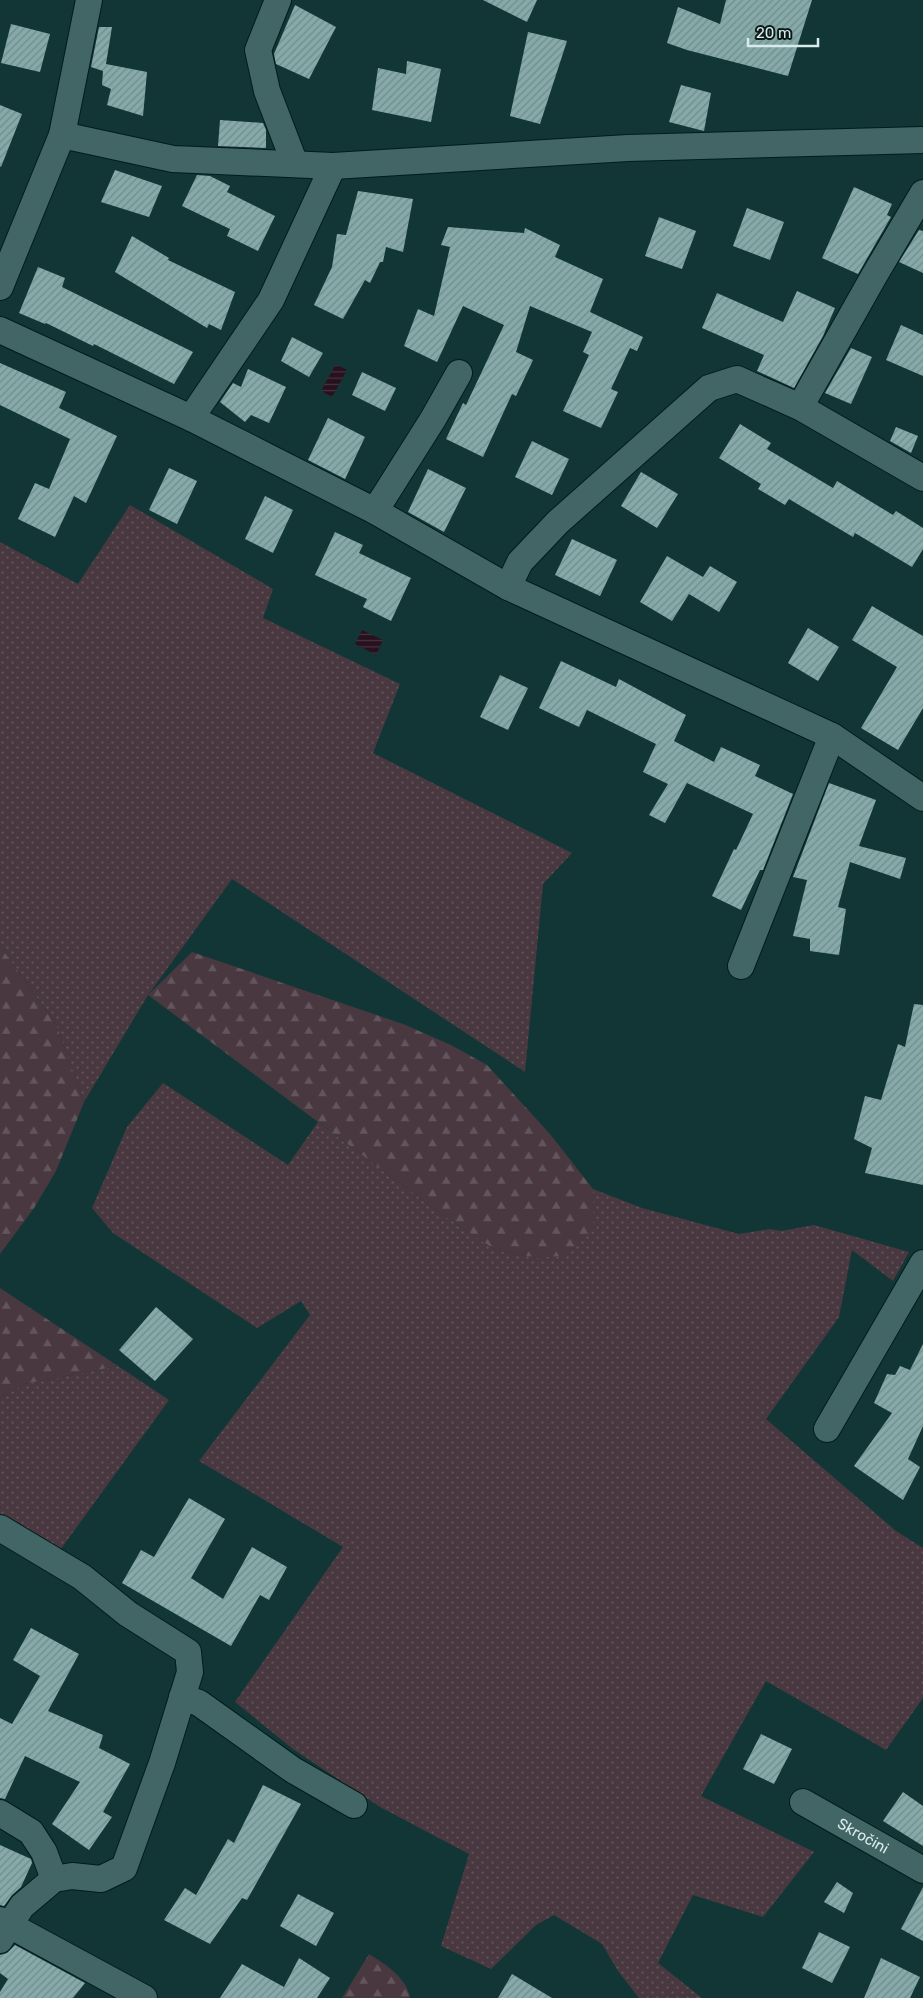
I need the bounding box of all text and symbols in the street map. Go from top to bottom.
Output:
scale bar [748,15,818,47]
text: 20 m [756,24,791,42]
street label: Skročini [834,1814,892,1858]

